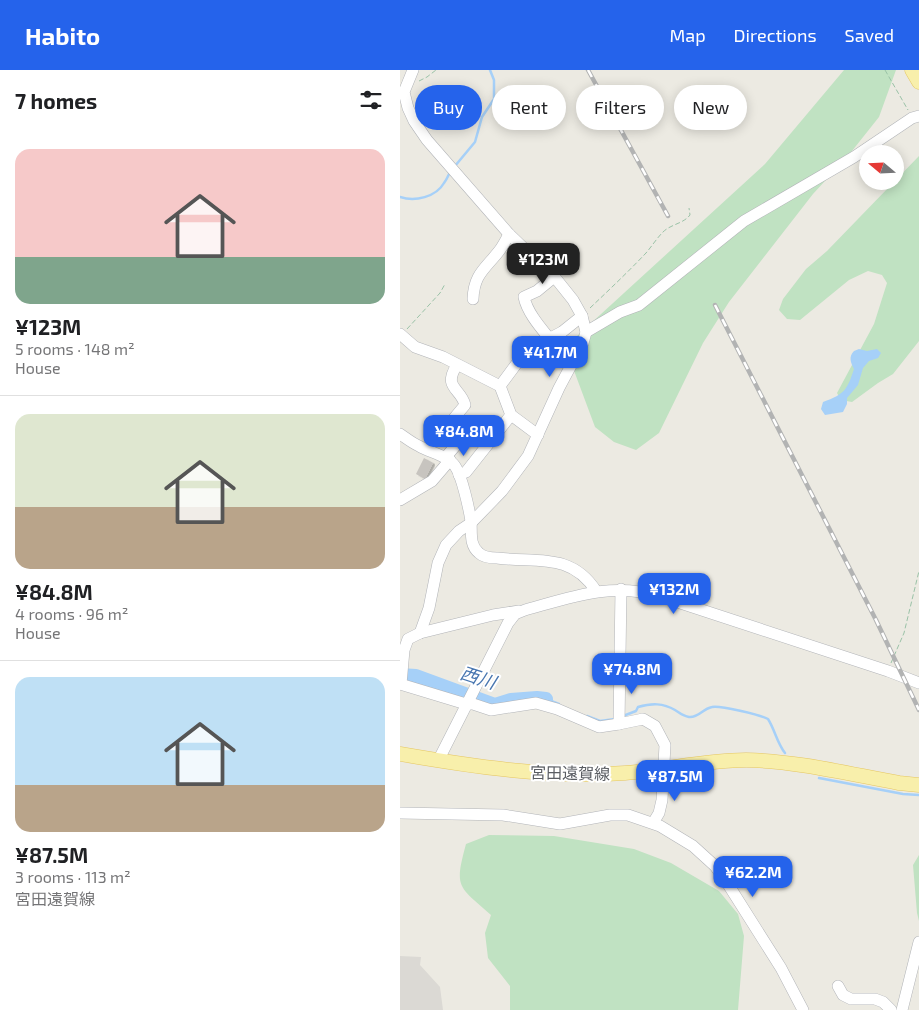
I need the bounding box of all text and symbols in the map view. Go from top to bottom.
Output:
text: Habito [25,21,100,50]
text: Map [669,24,706,46]
text: Directions [734,24,817,46]
text: Saved [845,24,894,46]
chip: Buy [415,85,482,130]
chip: Rent [492,85,566,130]
chip: Filters [576,85,664,130]
chip: New [674,85,747,130]
icon: filters [357,86,385,114]
text: 7 homes [15,88,97,113]
north arrow [859,145,904,190]
map controls [859,145,904,190]
icon: home [155,181,245,271]
pin: ¥123M [508,242,578,285]
text: ¥123M [518,249,568,268]
text: ¥123M [15,314,81,339]
pin: ¥41.7M [509,336,591,378]
text: 5 rooms · 148 m² [15,339,135,358]
text: ¥41.7M [523,342,577,361]
text: House [15,358,61,377]
pin: ¥84.8M [423,414,505,457]
text: ¥84.8M [434,421,494,440]
icon: home [155,447,245,537]
pin: ¥132M [639,572,709,615]
text: ¥84.8M [15,579,93,604]
text: ¥132M [649,579,699,598]
text: 4 rooms · 96 m² [15,604,128,623]
text: House [15,623,61,642]
pin: ¥74.8M [591,652,673,695]
text: ¥74.8M [603,659,661,678]
water label: 西川 [458,661,501,694]
icon: home [155,709,245,799]
pin: ¥87.5M [634,760,716,802]
street label: 宮田遠賀線 [530,762,610,783]
text: ¥87.5M [647,766,703,785]
text: ¥87.5M [15,842,88,867]
pin: ¥62.2M [712,856,794,898]
text: ¥62.2M [724,862,782,881]
text: 3 rooms · 113 m² [15,867,131,886]
text: 宮田遠賀線 [15,889,95,908]

